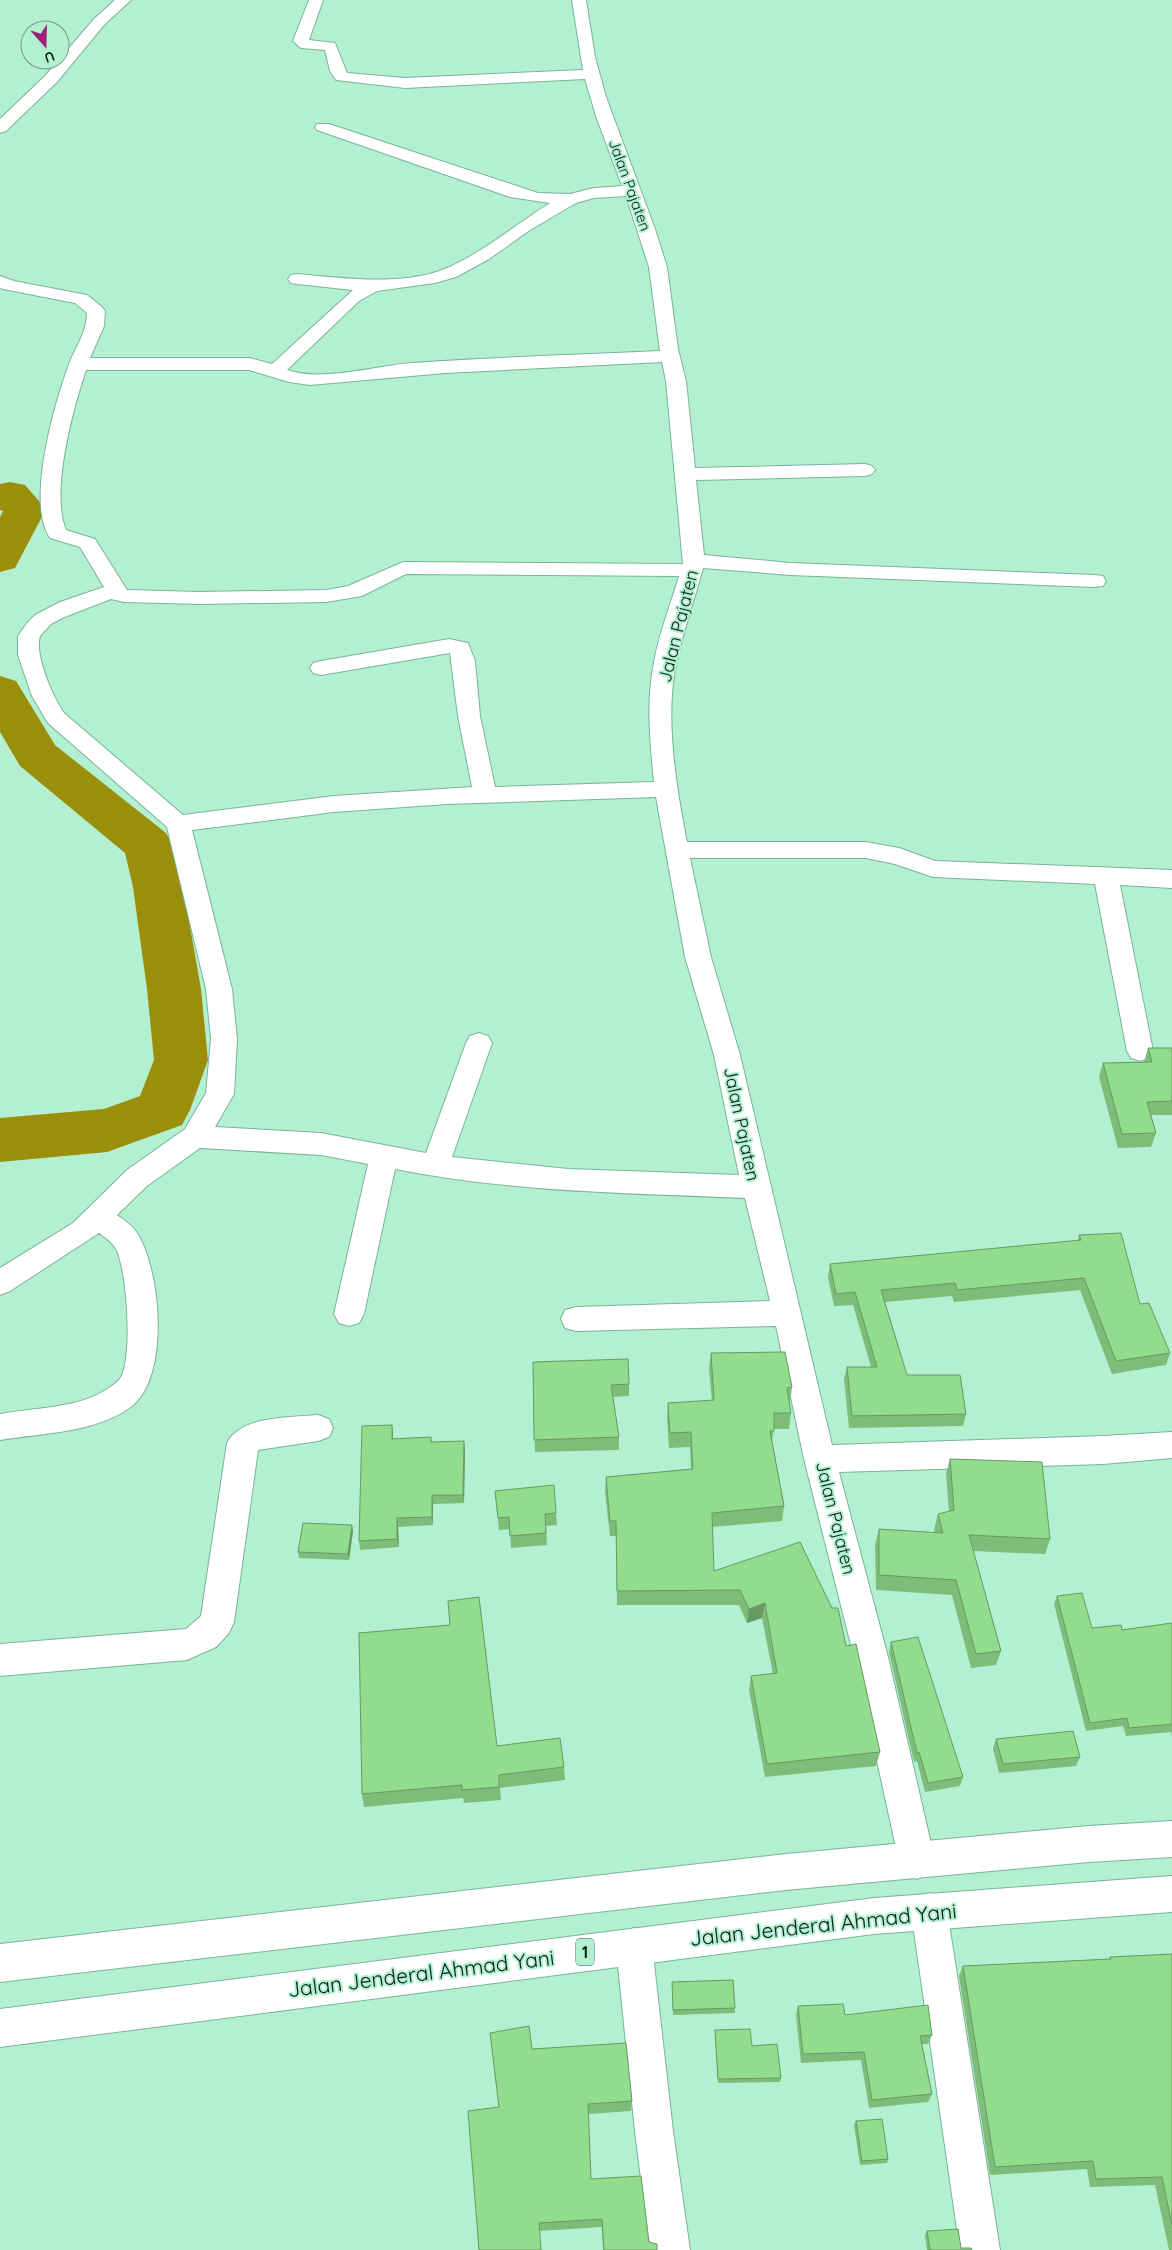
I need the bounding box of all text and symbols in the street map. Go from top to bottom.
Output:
north arrow [20,20,70,70]
text: U [42,47,57,67]
street label: Jalan Pajaten [605,137,655,233]
street label: Jalan Pajaten [653,567,703,685]
street label: Jalan Pajaten [719,1065,765,1183]
street label: Jalan Pajaten [811,1459,861,1577]
street label: Jalan Jenderal Ahmad Yani [688,1897,958,1951]
road number: 1 [576,1938,594,1965]
street label: Jalan Jenderal Ahmad Yani [286,1944,556,2002]

